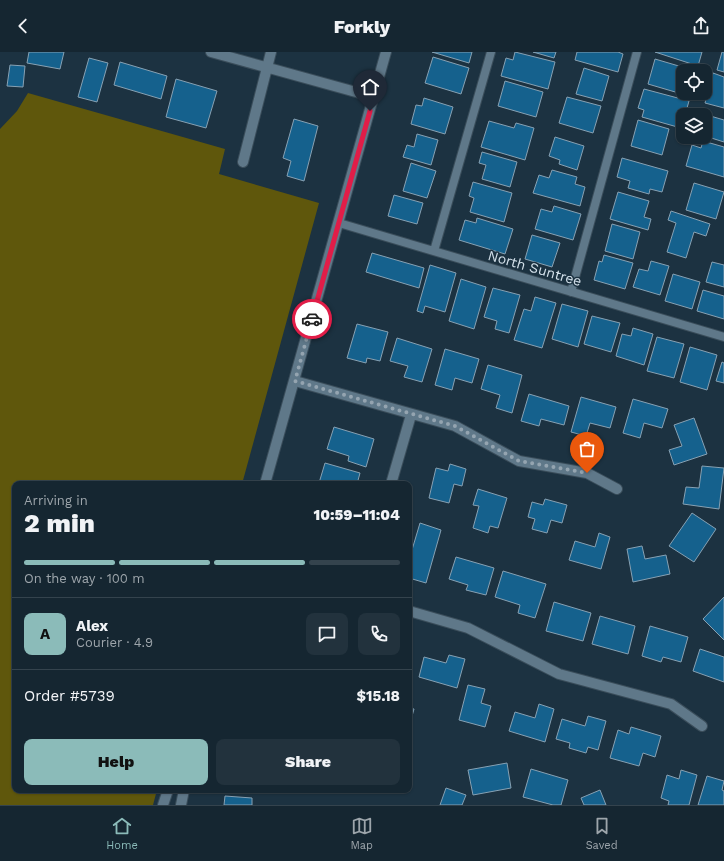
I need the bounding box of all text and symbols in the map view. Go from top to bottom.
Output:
icon: back [12,15,34,37]
icon: share [690,15,712,37]
text: Forkly [334,16,390,37]
map controls [676,64,712,144]
button: locate [676,64,712,100]
pin [353,70,387,111]
icon: home [359,76,381,98]
button: layers [676,108,712,144]
street label: North Suntree [486,247,584,289]
courier [292,299,332,339]
icon: car [301,308,323,330]
pin [570,432,604,473]
icon: bag [576,438,598,460]
text: Arriving in [24,493,88,508]
text: 10:59–11:04 [313,506,400,524]
text: 2 min [24,508,95,538]
text: On the way · 100 m [24,571,145,586]
button: chat [306,613,348,655]
button: phone [358,613,400,655]
text: Alex [76,617,108,635]
text: A [40,625,50,643]
text: Courier · 4.9 [76,635,153,650]
text: Order #5739 [24,687,115,705]
text: $15.18 [356,687,400,705]
button: Help [24,739,208,785]
button: Share [216,739,400,785]
tab: Home [106,815,138,852]
tab: Map [351,815,373,852]
tab: Saved [586,815,618,852]

